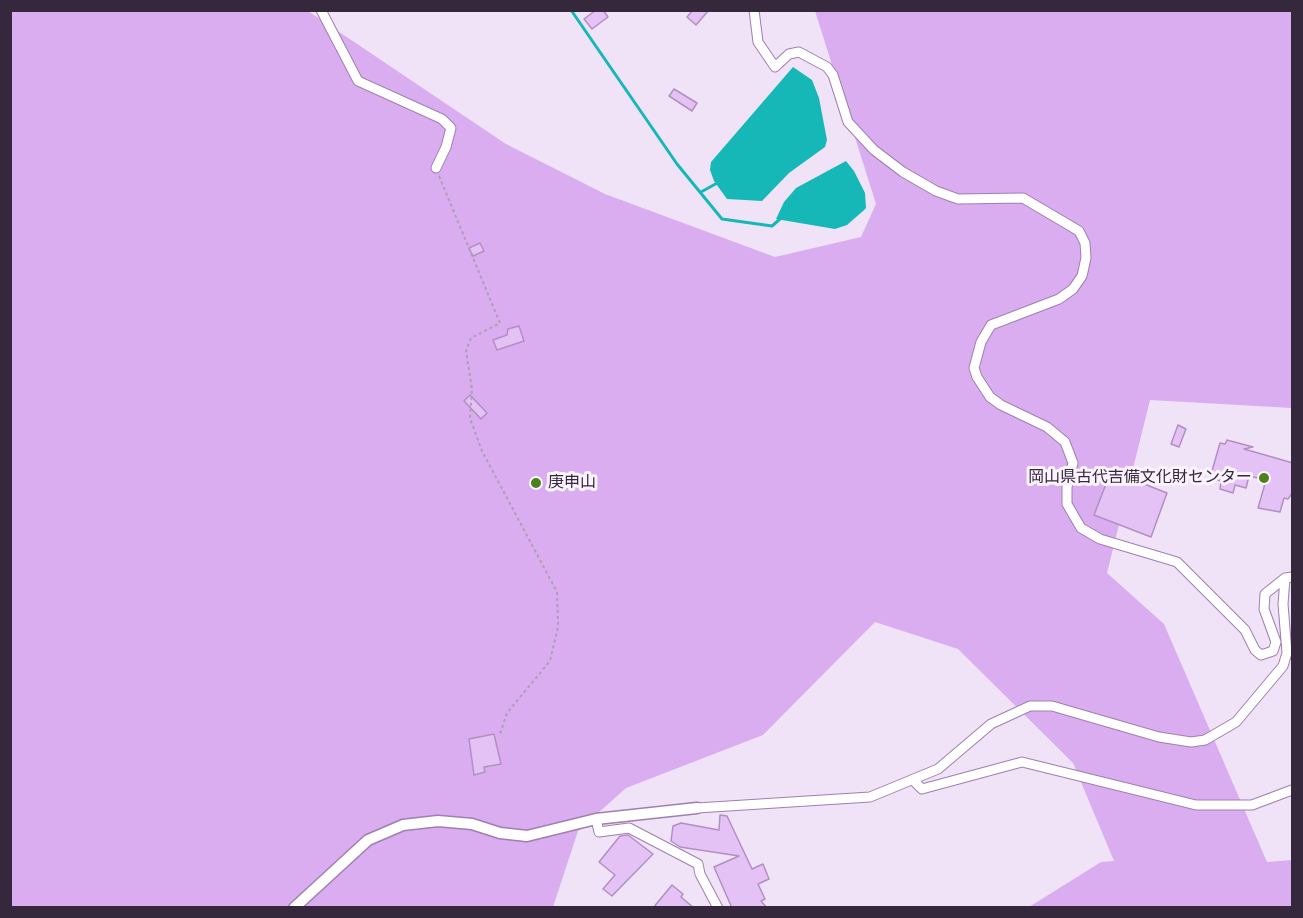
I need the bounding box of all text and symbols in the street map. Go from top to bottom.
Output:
place label: 岡山県古代吉備文化財センター [1028,468,1252,488]
marker: 岡山県古代吉備文化財センター [1257,471,1271,485]
place label: 庚申山 [548,473,596,493]
marker: 庚申山 [529,476,543,490]

